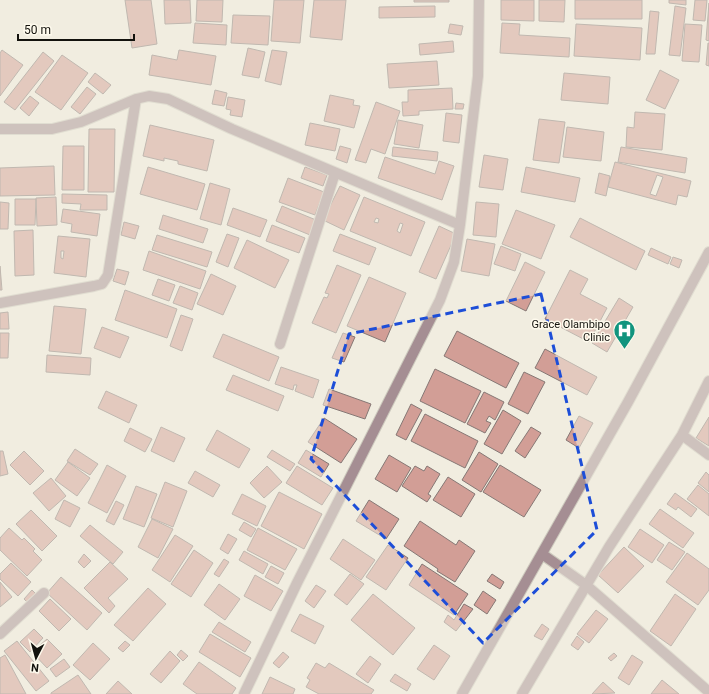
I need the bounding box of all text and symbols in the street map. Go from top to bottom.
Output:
scale bar [18,16,134,42]
text: 50 m [24,23,51,37]
hospital icon: Grace Olambipo Clinic [612,317,638,350]
place label: Grace Olambipo Clinic [532,318,610,344]
north arrow [16,638,56,678]
text: N [30,661,40,674]

